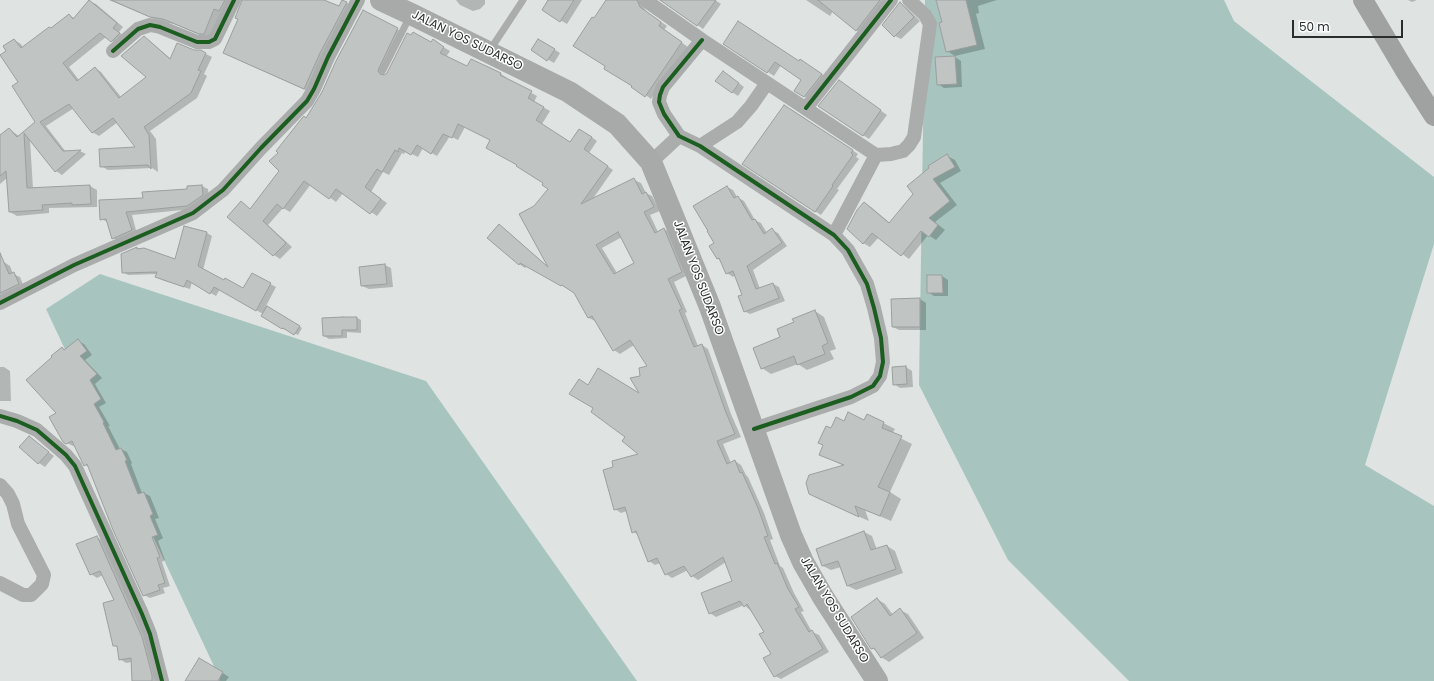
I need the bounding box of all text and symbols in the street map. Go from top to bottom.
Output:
street label: JALAN YOS SUDARSO [409,8,525,74]
scale bar [1294,12,1405,38]
text: 50 m [1299,18,1330,35]
street label: JALAN YOS SUDARSO [670,219,726,337]
street label: JALAN YOS SUDARSO [797,554,871,666]

